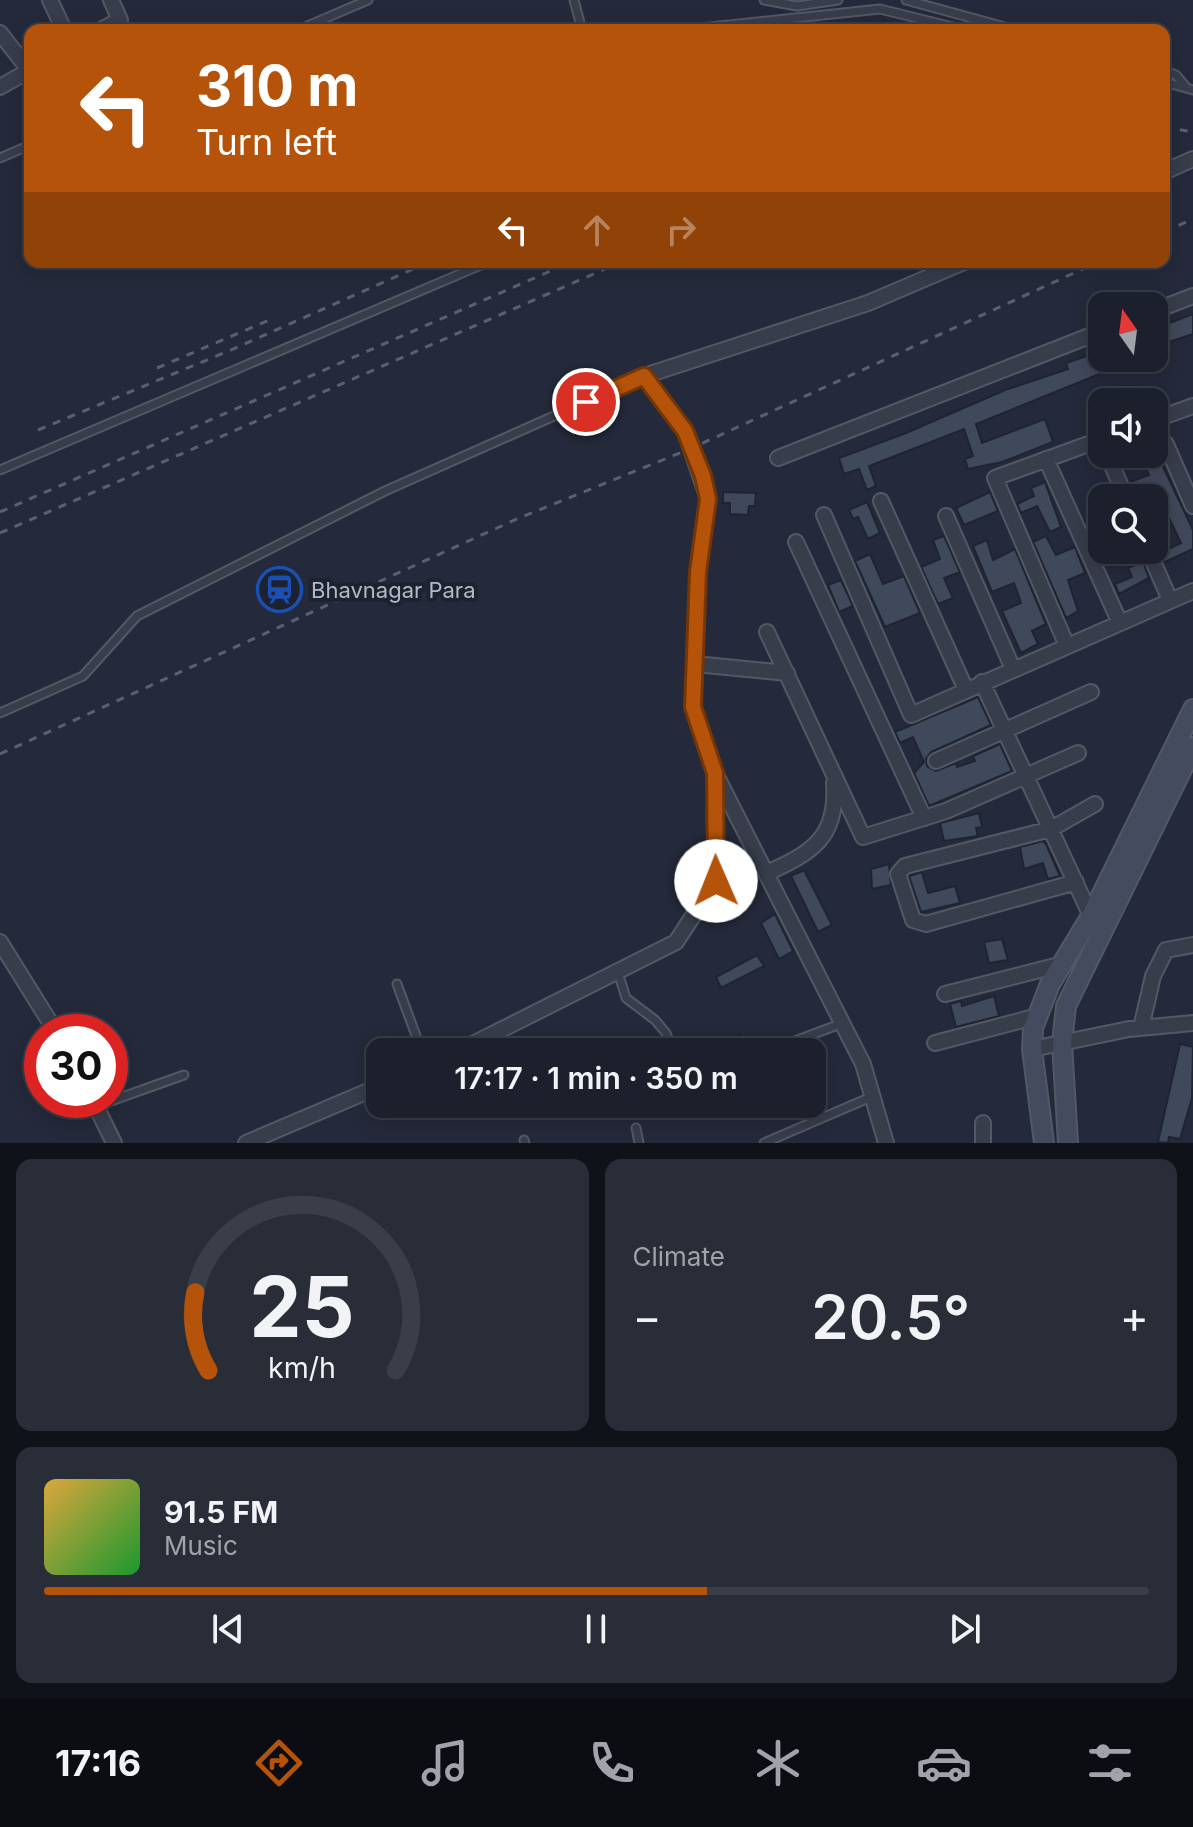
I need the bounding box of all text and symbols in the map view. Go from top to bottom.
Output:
text: 310 m [196,52,358,120]
icon: left [64,56,168,160]
text: Turn left [196,120,337,164]
icon: left [491,208,535,252]
icon: ahead [575,208,619,252]
icon: right [659,208,703,252]
north arrow [1088,292,1168,372]
map controls [1088,292,1168,564]
pin [552,368,620,436]
icon: arrive [564,380,608,424]
button: sound [1088,388,1168,468]
button: search [1088,484,1168,564]
station icon: Bhavnagar Para [256,566,304,614]
place label: Bhavnagar Para [311,577,476,603]
position arrow [674,839,758,923]
speed limit sign: 30 [24,1014,128,1118]
text: 17:17 · 1 min · 350 m [454,1060,738,1096]
text: Climate [633,1241,725,1272]
text: 25 [249,1256,355,1357]
text: 20.5° [811,1281,970,1353]
text: − [633,1290,662,1344]
text: + [1120,1290,1149,1344]
text: km/h [268,1350,336,1385]
text: 91.5 FM [164,1494,278,1530]
text: Music [164,1530,238,1561]
icon: previous [206,1607,250,1651]
icon: pause [574,1607,618,1651]
icon: next [943,1607,987,1651]
icon: directions [251,1735,307,1791]
icon: music [417,1735,473,1791]
icon: phone [584,1735,640,1791]
icon: climate [750,1735,806,1791]
icon: car [916,1735,972,1791]
icon: filters [1082,1735,1138,1791]
text: 17:16 [55,1741,141,1785]

